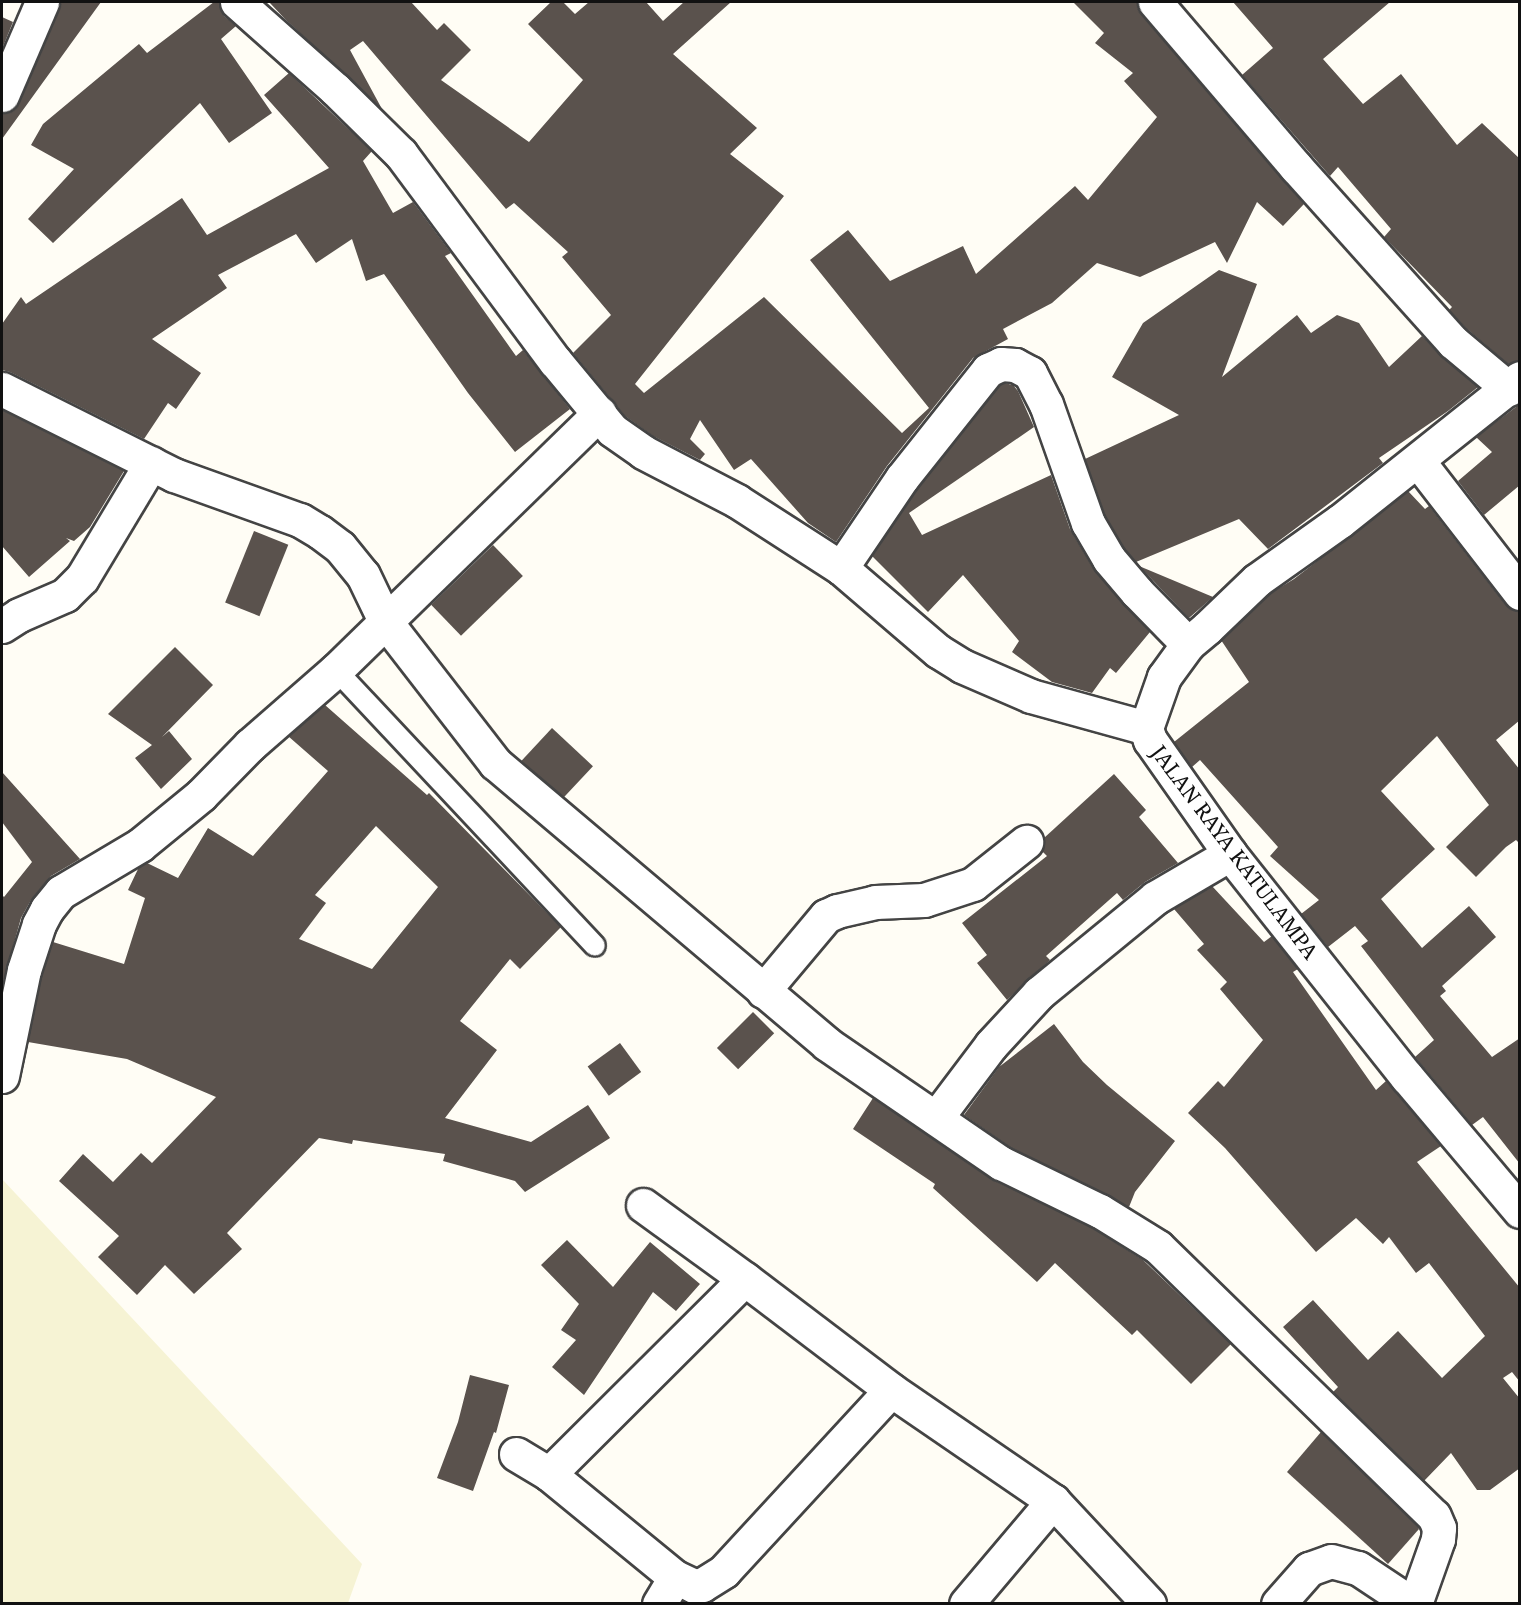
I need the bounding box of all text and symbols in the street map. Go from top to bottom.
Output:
street label: JALAN RAYA KATULAMPA [1146,740,1324,964]

